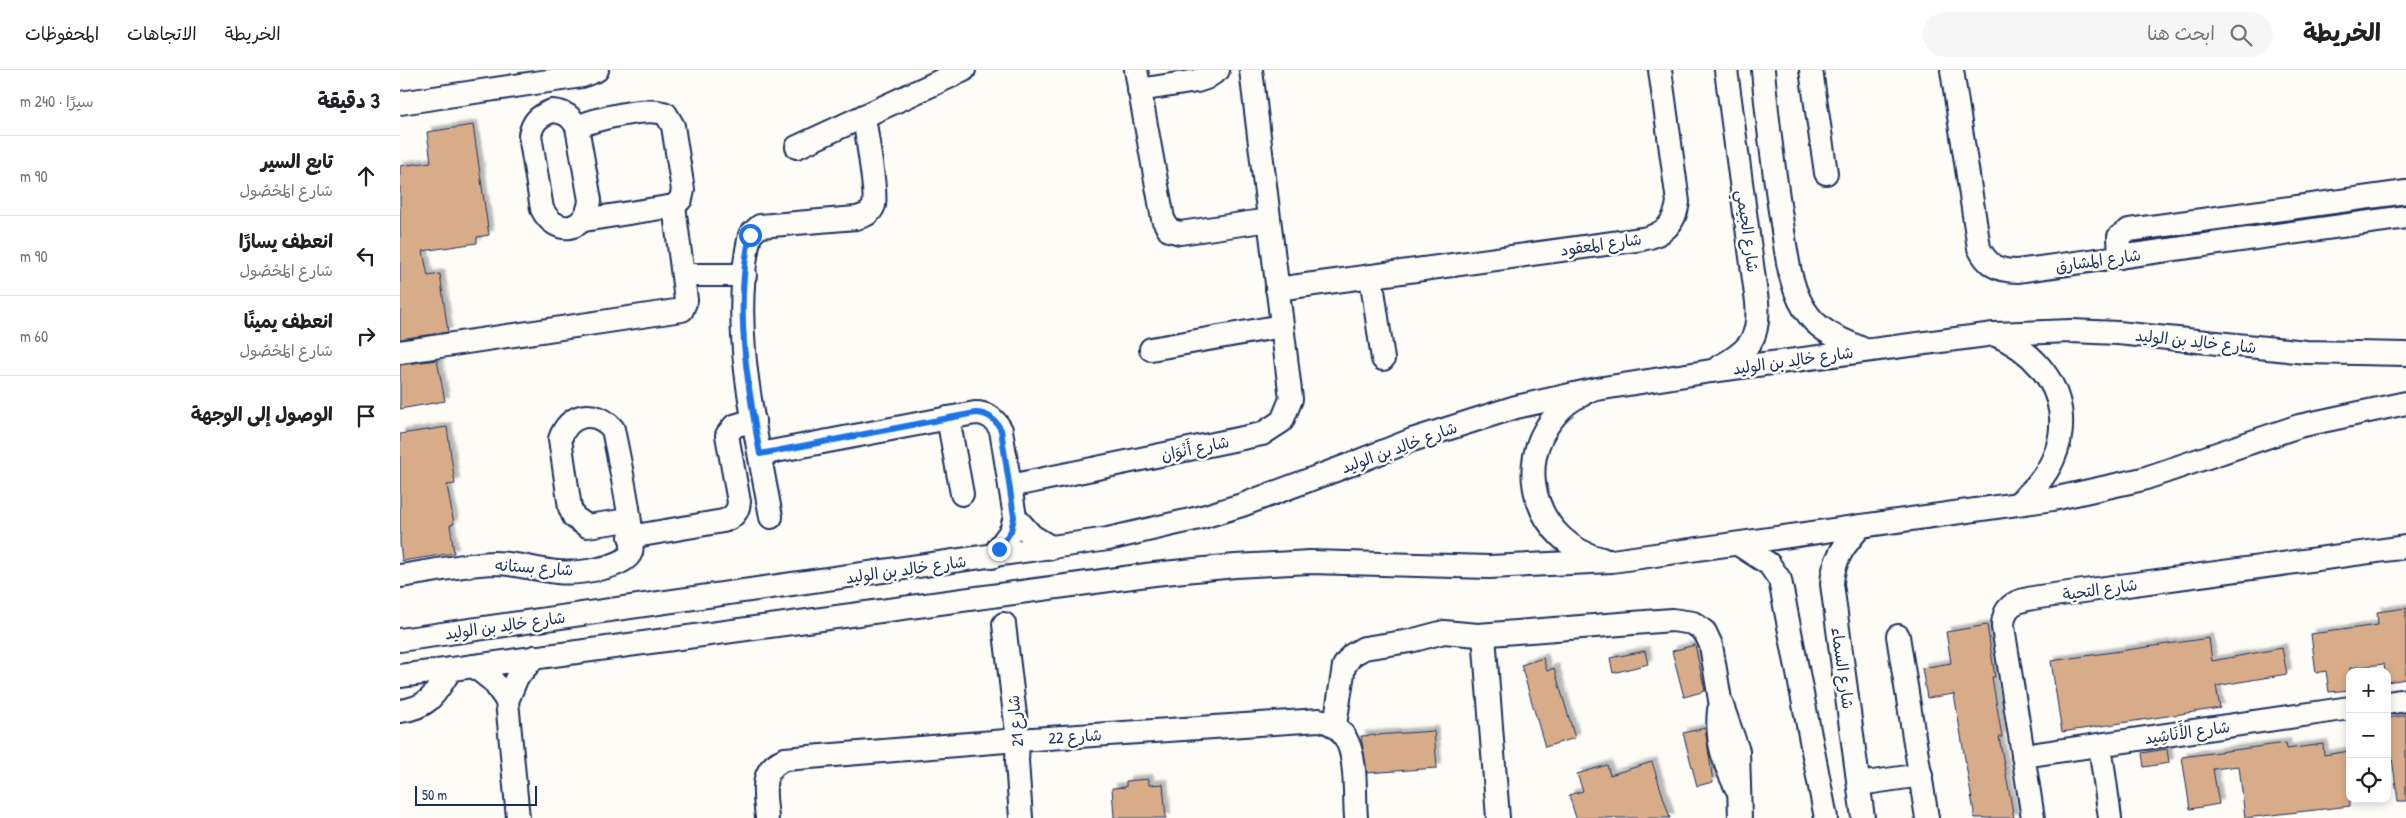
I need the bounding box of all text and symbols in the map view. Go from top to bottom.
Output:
search box [1923,12,2273,57]
text: الخريطة [2303,16,2381,48]
text: ابحث هنا [2147,20,2215,46]
text: المحفوظات [25,21,99,46]
text: الاتجاهات [127,21,197,46]
text: الخريطة [225,21,281,46]
icon: search [2227,21,2255,49]
text: 3 دقيقة [317,86,380,115]
text: سيرًا · 240 m [20,90,94,112]
text: تابع السير [261,148,333,174]
icon: ahead [352,162,380,190]
text: 90 m [20,165,48,187]
text: شارع المَحْصُول [239,179,333,201]
street label: شارع الجيمي [1727,188,1765,274]
route start [739,224,762,247]
street label: شارع المعقود [1559,227,1643,262]
text: انعطف يسارًا [239,228,333,254]
icon: left [352,242,380,270]
street label: شارع المشارق [2054,243,2142,278]
text: 90 m [20,245,48,267]
text: شارع المَحْصُول [239,259,333,281]
text: انعطف يمينًا [244,308,333,334]
icon: right [352,322,380,350]
street label: شارع خالِد بن الوليد [2134,324,2258,359]
text: 60 m [20,325,48,347]
text: شارع المَحْصُول [239,339,333,361]
street label: شارع خالِد بن الوليد [1731,341,1855,380]
text: الوصول إلى الوجهة [191,401,333,427]
icon: arrive [352,402,380,430]
street label: شارع خالِد بن الوليد [1338,416,1460,479]
street label: شارع أَنْوَان [1159,430,1231,467]
route end [988,538,1011,561]
street label: شارع خالِد بن الوليد [844,550,968,589]
street label: شارع بستانه [494,553,574,582]
street label: شارع التحية [2061,573,2139,606]
street label: شارع خالِد بن الوليد [443,606,567,645]
street label: شارع السماء [1825,626,1860,711]
map controls [2346,668,2391,803]
button: + [2346,668,2391,713]
street label: شارع 21 [1002,694,1029,748]
street label: شارع الأَنَاشِيد [2143,713,2231,750]
button: − [2346,713,2391,758]
street label: شارع 22 [1048,723,1102,750]
button: locate [2346,758,2391,803]
scale bar [415,783,538,806]
text: 50 m [422,785,447,804]

